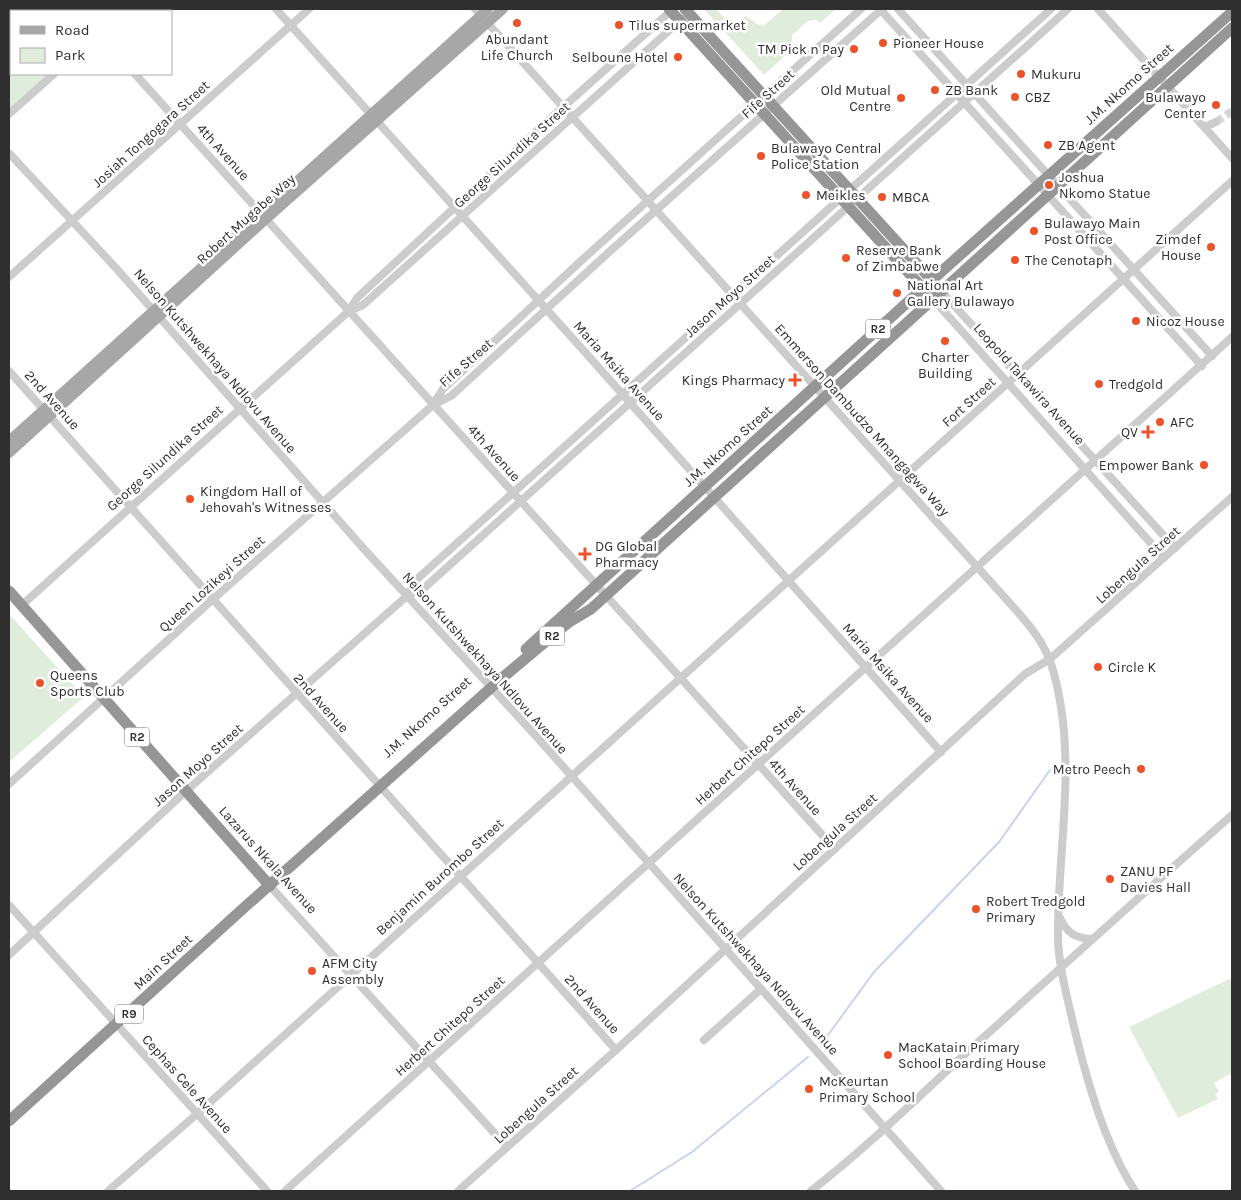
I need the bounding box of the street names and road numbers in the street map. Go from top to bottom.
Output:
street label: J.M. Nkomo Street [1081,40,1177,128]
street label: Fife Street [738,66,798,122]
street label: Josiah Tongogara Street [89,77,213,191]
street label: George Silundika Street [450,98,574,212]
street label: 4th Avenue [193,120,253,184]
street label: Robert Mugabe Way [193,170,299,268]
street label: Jason Moyo Street [681,251,779,341]
street label: Nelson Kutshwekhaya Ndlovu Avenue [130,265,300,457]
street label: Maria Msika Avenue [570,318,668,424]
street label: Leopold Takawira Avenue [970,319,1088,449]
street label: Emmerson Dambudzo Mnangagwa Way [771,320,953,520]
road number: R2 [866,320,890,338]
street label: Fife Street [436,335,496,391]
street label: 2nd Avenue [21,367,83,433]
street label: Fort Street [939,373,999,431]
street label: George Silundika Street [103,401,227,515]
street label: J.M. Nkomo Street [680,402,776,490]
street label: 4th Avenue [464,421,524,485]
street label: Lobengula Street [1092,523,1184,607]
street label: Queen Lozikeyi Street [156,532,268,636]
street label: Nelson Kutshwekhaya Ndlovu Avenue [399,569,571,757]
street label: Maria Msika Avenue [839,620,937,726]
road number: R2 [540,626,564,646]
street label: 2nd Avenue [290,670,352,736]
street label: J.M. Nkomo Street [379,673,475,761]
street label: Herbert Chitepo Street [692,701,808,809]
street label: Jason Moyo Street [149,720,247,810]
road number: R2 [124,728,150,746]
street label: 4th Avenue [765,755,825,819]
street label: Lobengula Street [789,790,881,874]
street label: Lazarus Nkala Avenue [215,803,321,917]
street label: Benjamin Burombo Street [373,815,507,939]
street label: Nelson Kutshwekhaya Ndlovu Avenue [670,870,842,1058]
street label: Main Street [130,931,196,993]
street label: 2nd Avenue [561,971,623,1037]
street label: Herbert Chitepo Street [392,972,508,1080]
road number: R9 [115,1004,143,1024]
street label: Cephas Cele Avenue [138,1031,236,1137]
street label: Lobengula Street [490,1063,582,1147]

